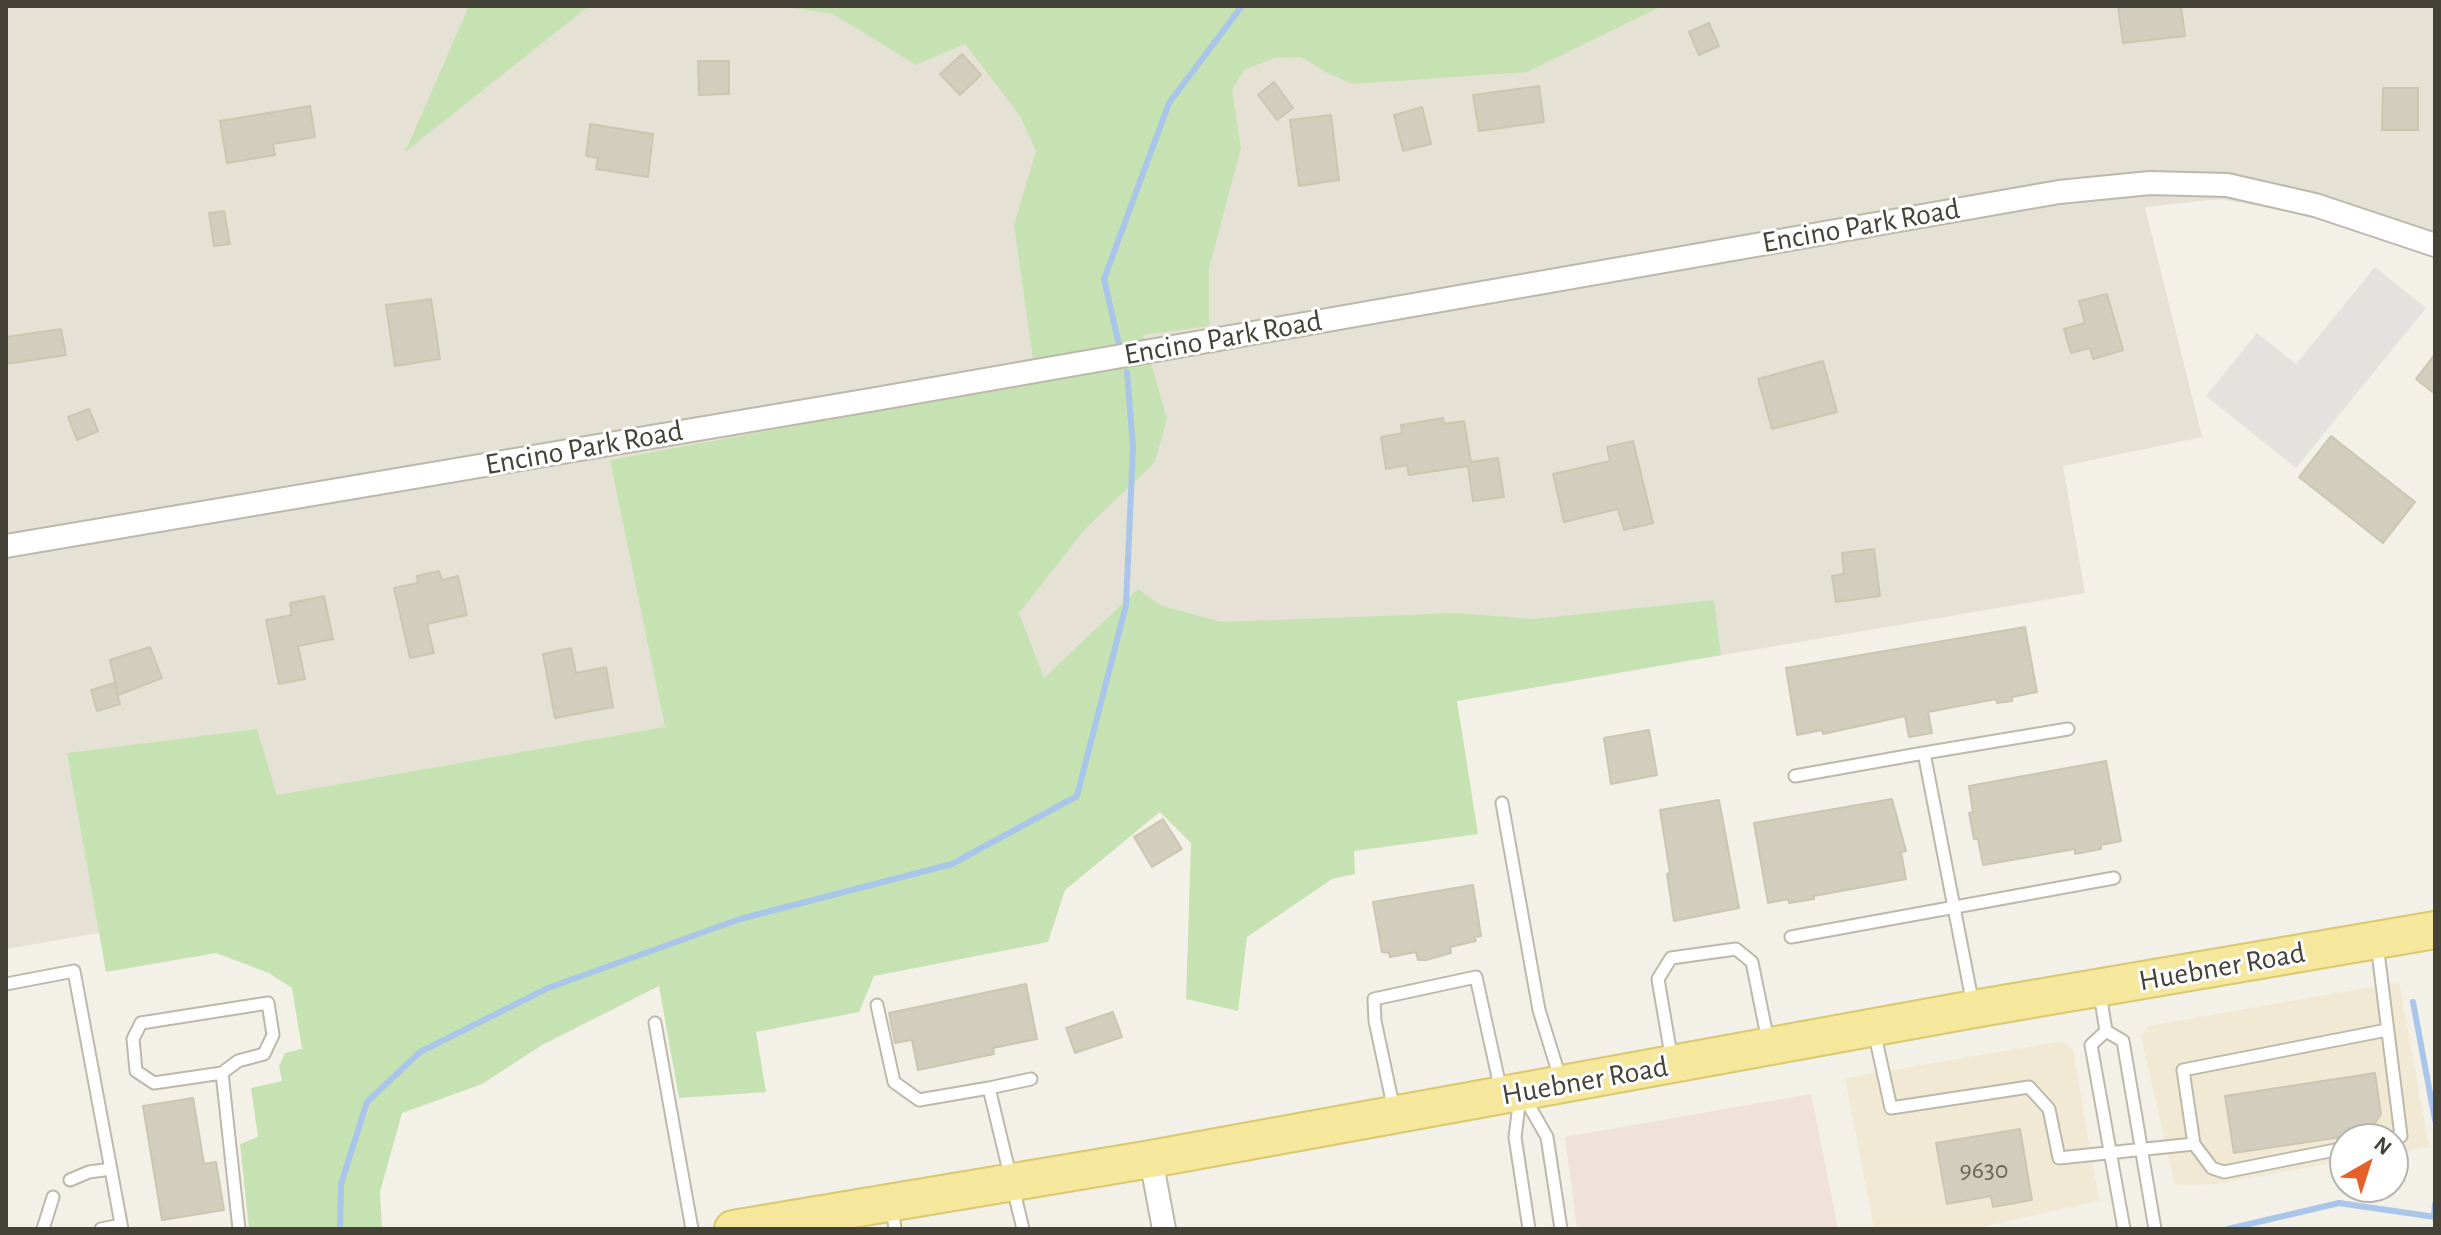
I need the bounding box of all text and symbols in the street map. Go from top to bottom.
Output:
street label: Encino Park Road [1759,191,1963,261]
street label: Encino Park Road [1121,303,1325,373]
street label: Encino Park Road [482,413,686,483]
street label: Huebner Road [2136,935,2308,999]
street label: Huebner Road [1499,1049,1671,1113]
north arrow [2329,1123,2409,1203]
text: N [2370,1133,2396,1159]
house number: 9630 [1960,1154,2008,1186]

